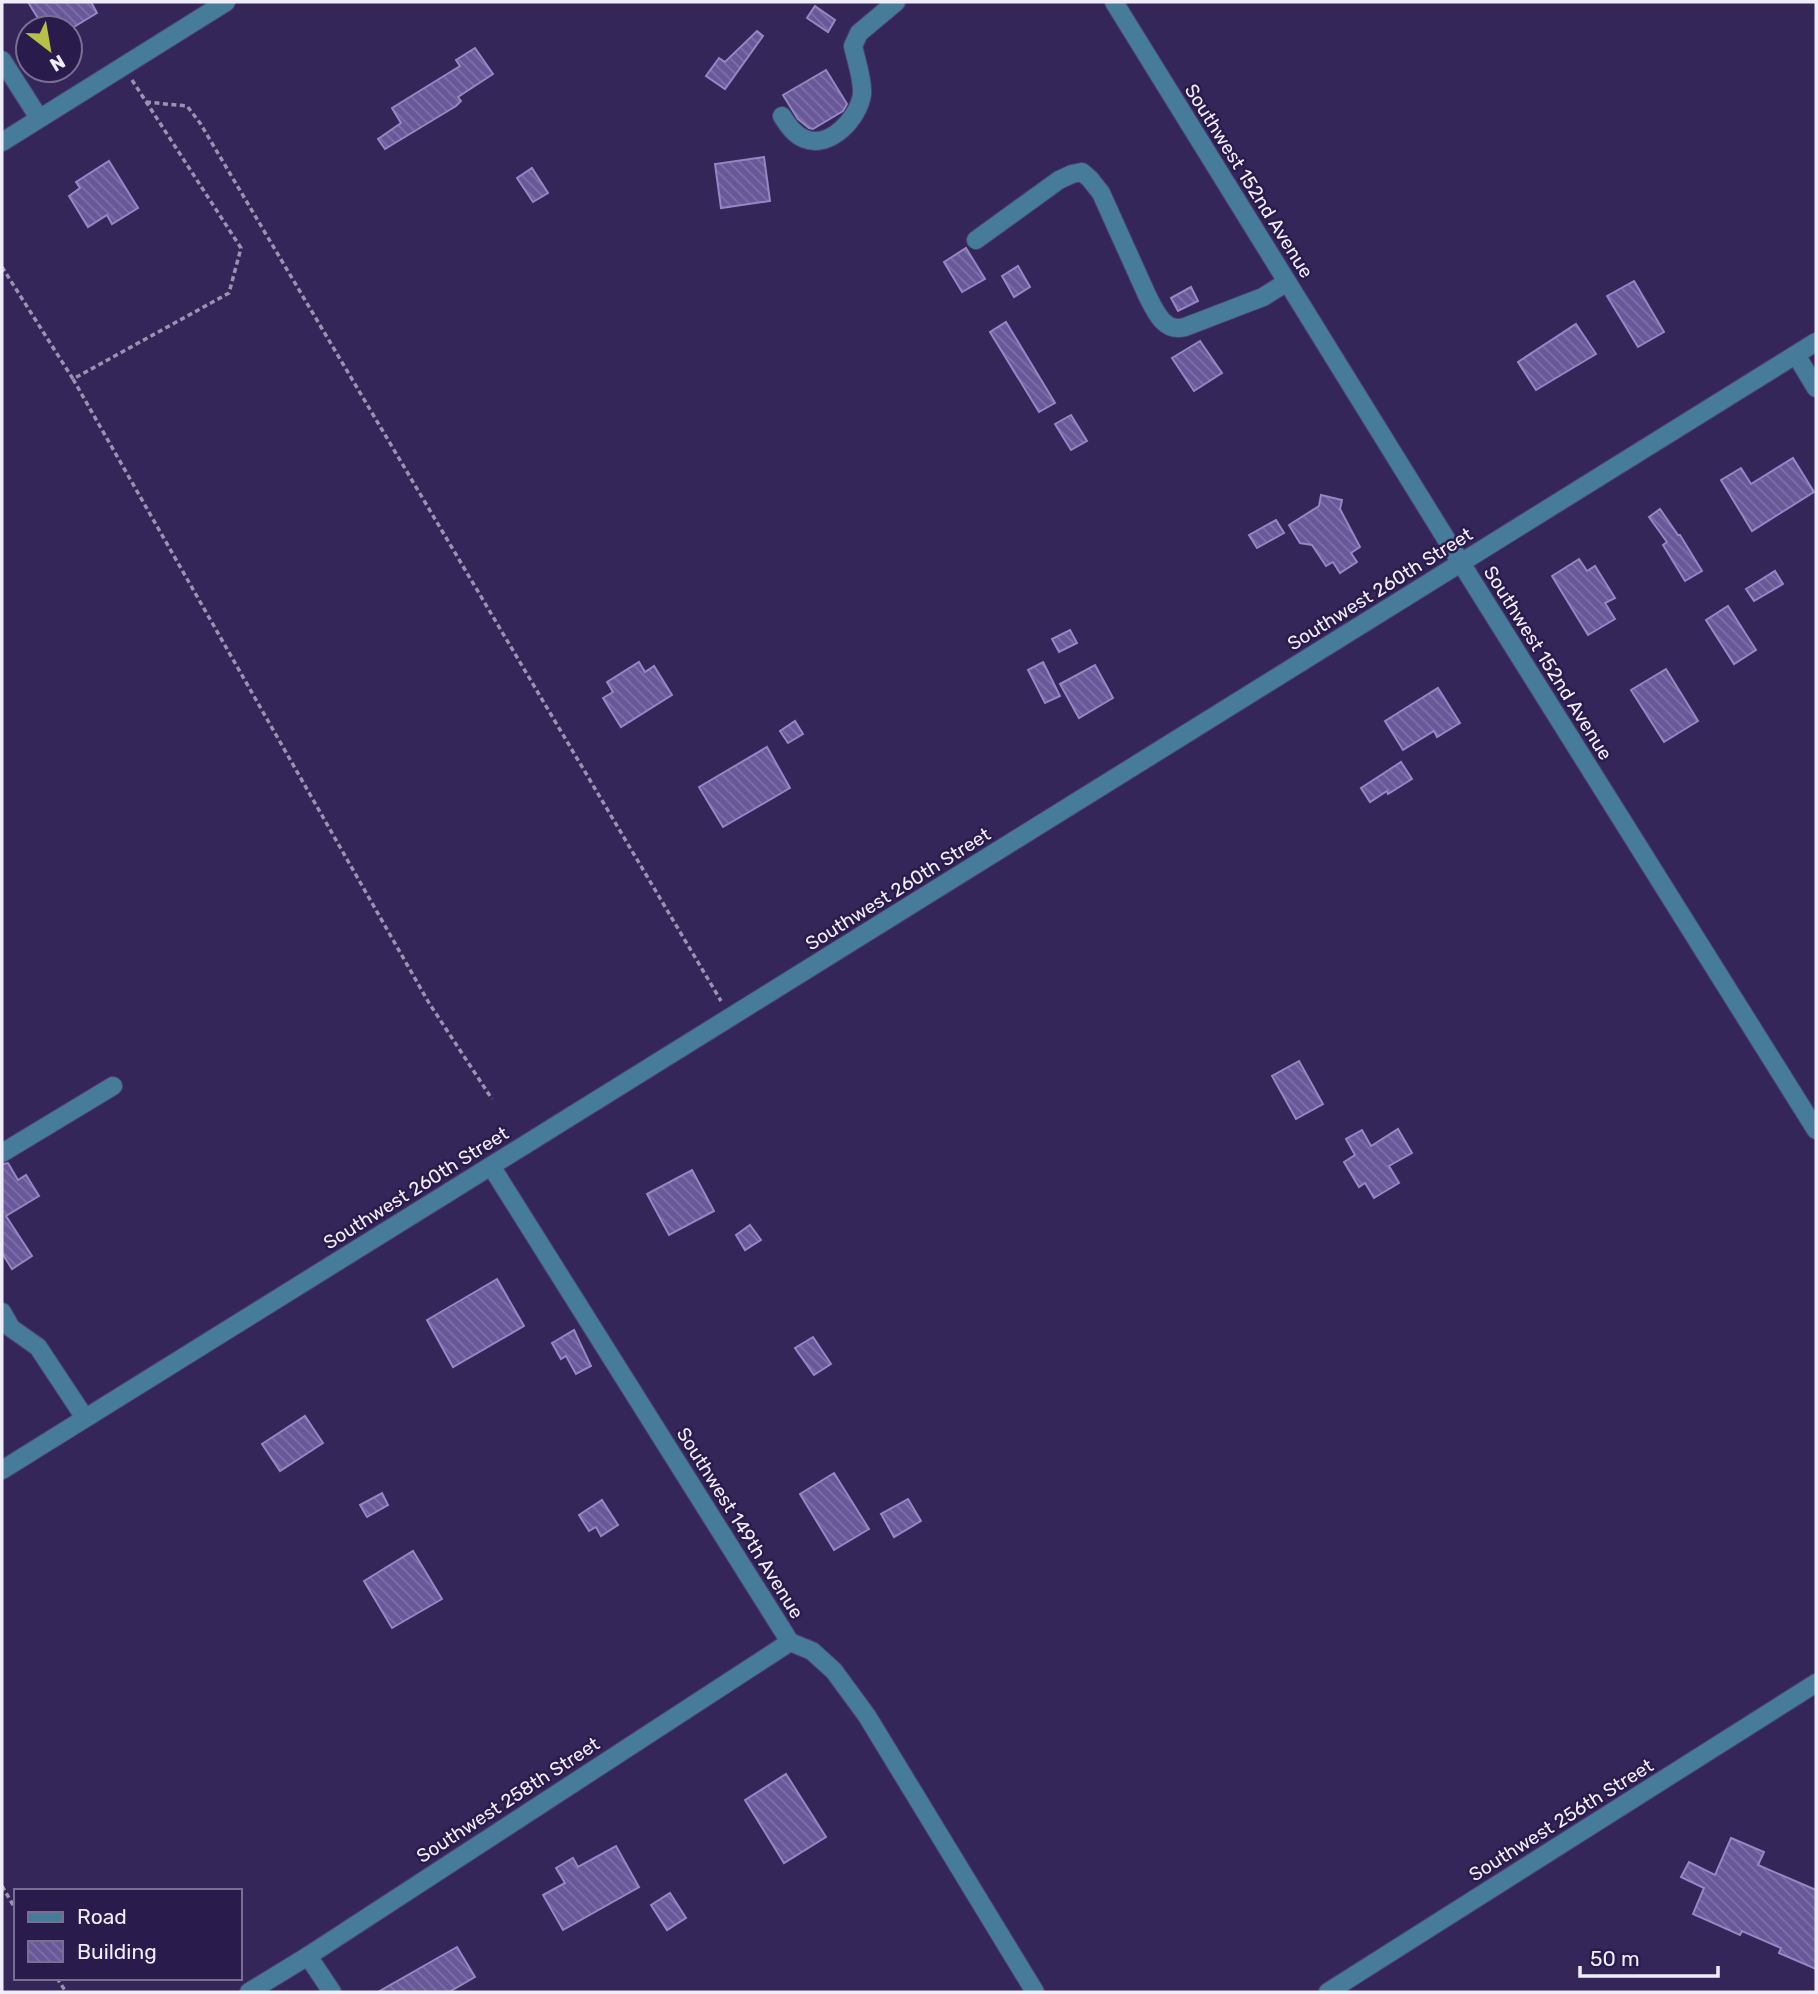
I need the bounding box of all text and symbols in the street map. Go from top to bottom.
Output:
north arrow [14,14,84,84]
text: N [46,50,69,77]
street label: Southwest 152nd Avenue [1180,80,1318,282]
street label: Southwest 260th Street [1283,522,1477,655]
street label: Southwest 152nd Avenue [1479,562,1617,764]
street label: Southwest 260th Street [801,822,995,955]
street label: Southwest 260th Street [319,1121,513,1254]
street label: Southwest 149th Avenue [672,1423,808,1623]
street label: Southwest 258th Street [412,1732,604,1868]
street label: Southwest 256th Street [1465,1754,1658,1886]
legend [14,1889,242,1980]
text: Road [77,1904,127,1929]
scale bar [1580,1934,1718,1978]
text: Building [77,1939,157,1964]
text: 50 m [1590,1946,1640,1971]

